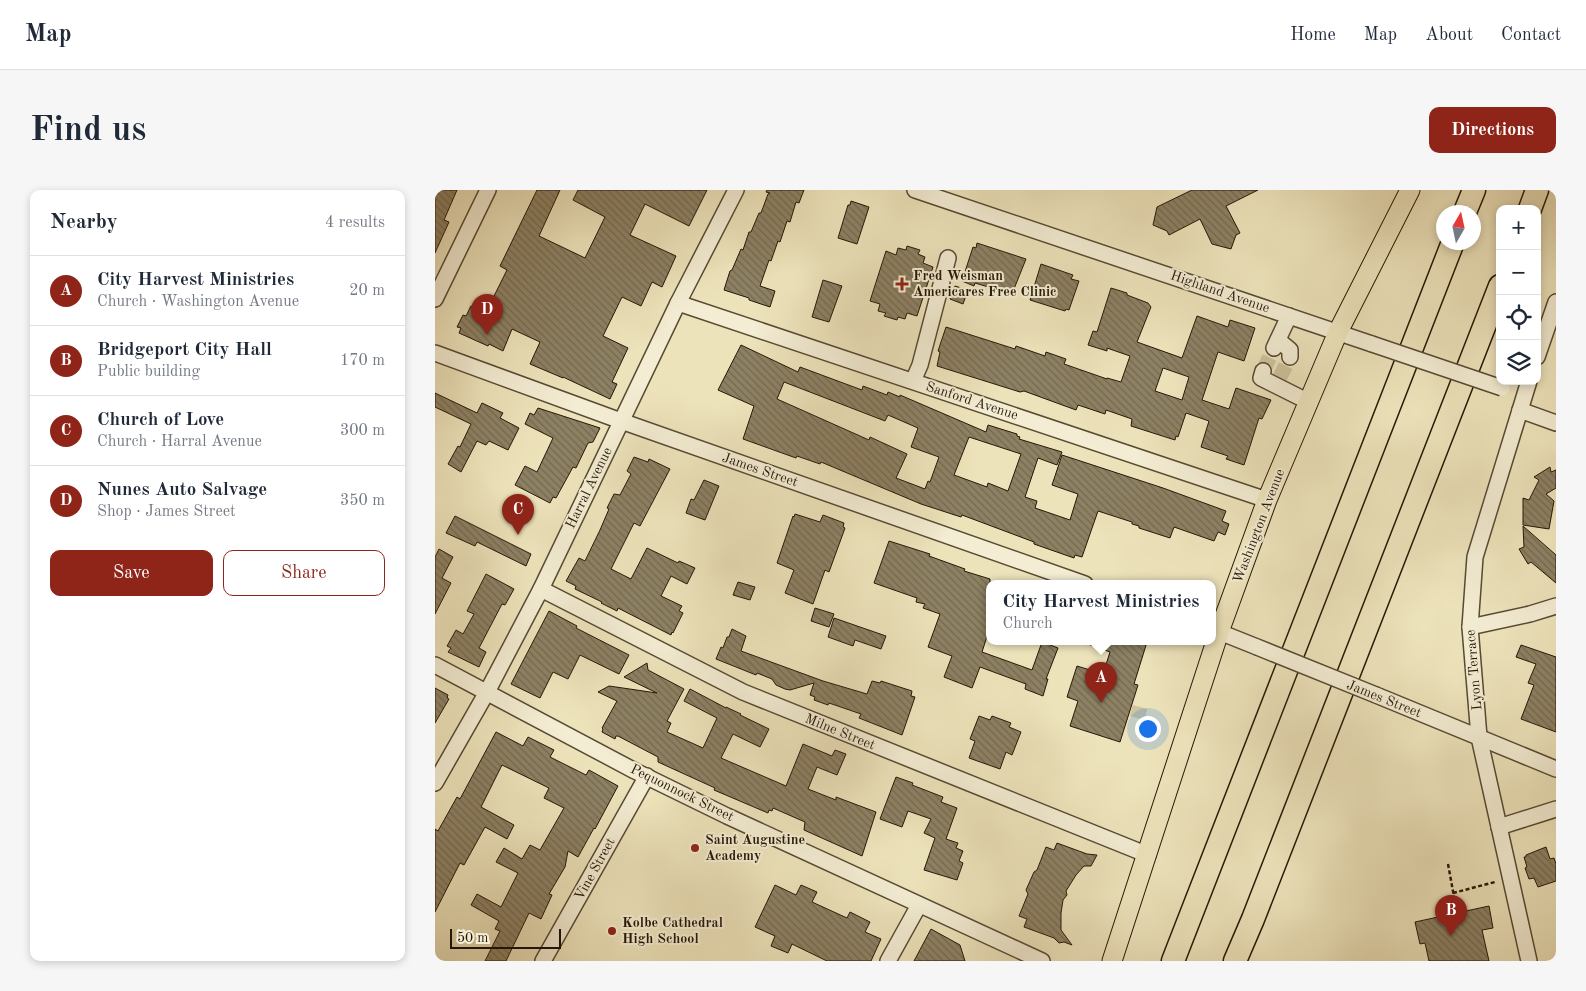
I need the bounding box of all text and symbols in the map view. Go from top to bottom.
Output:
text: Map [25,23,72,47]
text: Home [1290,26,1336,44]
text: Map [1364,26,1397,44]
text: About [1425,26,1473,44]
text: Contact [1501,26,1561,44]
button: Directions [1429,107,1556,153]
text: Find us [30,113,146,148]
north arrow [1436,205,1481,250]
map controls [1496,205,1541,385]
button: + [1496,205,1541,250]
text: Nearby [50,212,118,233]
text: 4 results [325,215,385,231]
button: − [1496,250,1541,295]
street label: Highland Avenue [1169,268,1271,316]
place label: Fred Weisman Americares Free Clinic [913,269,1057,299]
text: City Harvest Ministries [97,271,294,290]
marker: Fred Weisman Americares Free Clinic [895,277,909,291]
text: A [60,283,72,299]
text: 20 m [349,283,385,299]
text: Church · Washington Avenue [97,294,299,310]
pin: D [471,294,503,335]
button: locate [1496,295,1541,340]
button: layers [1496,340,1541,385]
text: Bridgeport City Hall [97,341,272,360]
text: B [60,353,72,369]
text: 170 m [340,353,385,369]
text: Public building [97,364,200,380]
street label: Sanford Avenue [924,379,1020,423]
text: Church of Love [97,411,224,430]
text: C [61,423,71,439]
text: 300 m [340,423,385,439]
text: Church · Harral Avenue [97,434,262,450]
street label: Harral Avenue [563,445,615,531]
street label: James Street [720,450,800,490]
street label: Washington Avenue [1231,467,1287,585]
text: Nunes Auto Salvage [97,481,267,500]
text: D [60,493,72,509]
text: 350 m [340,493,385,509]
pin: C [502,494,534,535]
text: Shop · James Street [97,504,236,520]
button: Save [50,550,213,596]
button: Share [223,550,385,596]
popup [986,580,1216,645]
text: City Harvest Ministries [1002,593,1200,612]
text: Church [1002,616,1053,632]
street label: Lyon Terrace [1463,629,1485,711]
pin: A [1085,662,1117,703]
street label: James Street [1345,678,1423,720]
street label: Milne Street [803,712,877,752]
your location [1135,716,1161,742]
street label: Pequonnock Street [628,762,736,824]
place label: Saint Augustine Academy [705,833,805,863]
street label: Vine Street [572,835,618,903]
marker: Saint Augustine Academy [689,842,701,854]
pin: B [1435,895,1467,936]
place label: Kolbe Cathedral High School [622,916,723,946]
marker: Kolbe Cathedral High School [606,925,618,937]
scale bar [450,926,561,949]
text: 50 m [457,931,488,945]

